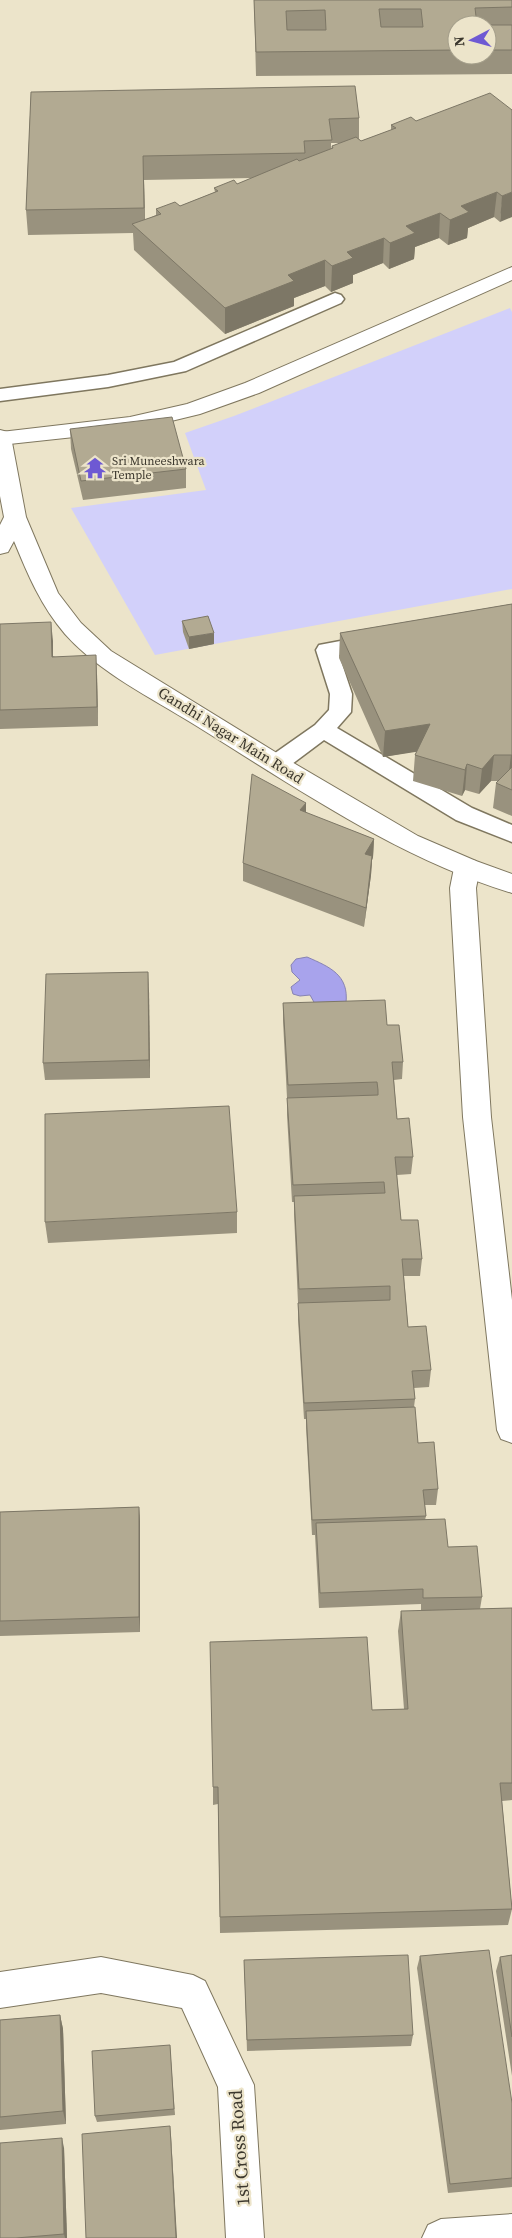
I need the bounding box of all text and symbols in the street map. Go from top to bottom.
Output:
north arrow [447,15,497,65]
text: N [449,35,470,47]
place label: Sri Muneeshwara Temple [112,453,206,483]
temple icon: Sri Muneeshwara Temple [82,455,108,481]
street label: Gandhi Nagar Main Road [154,682,308,789]
street label: 1st Cross Road [222,2089,256,2207]

